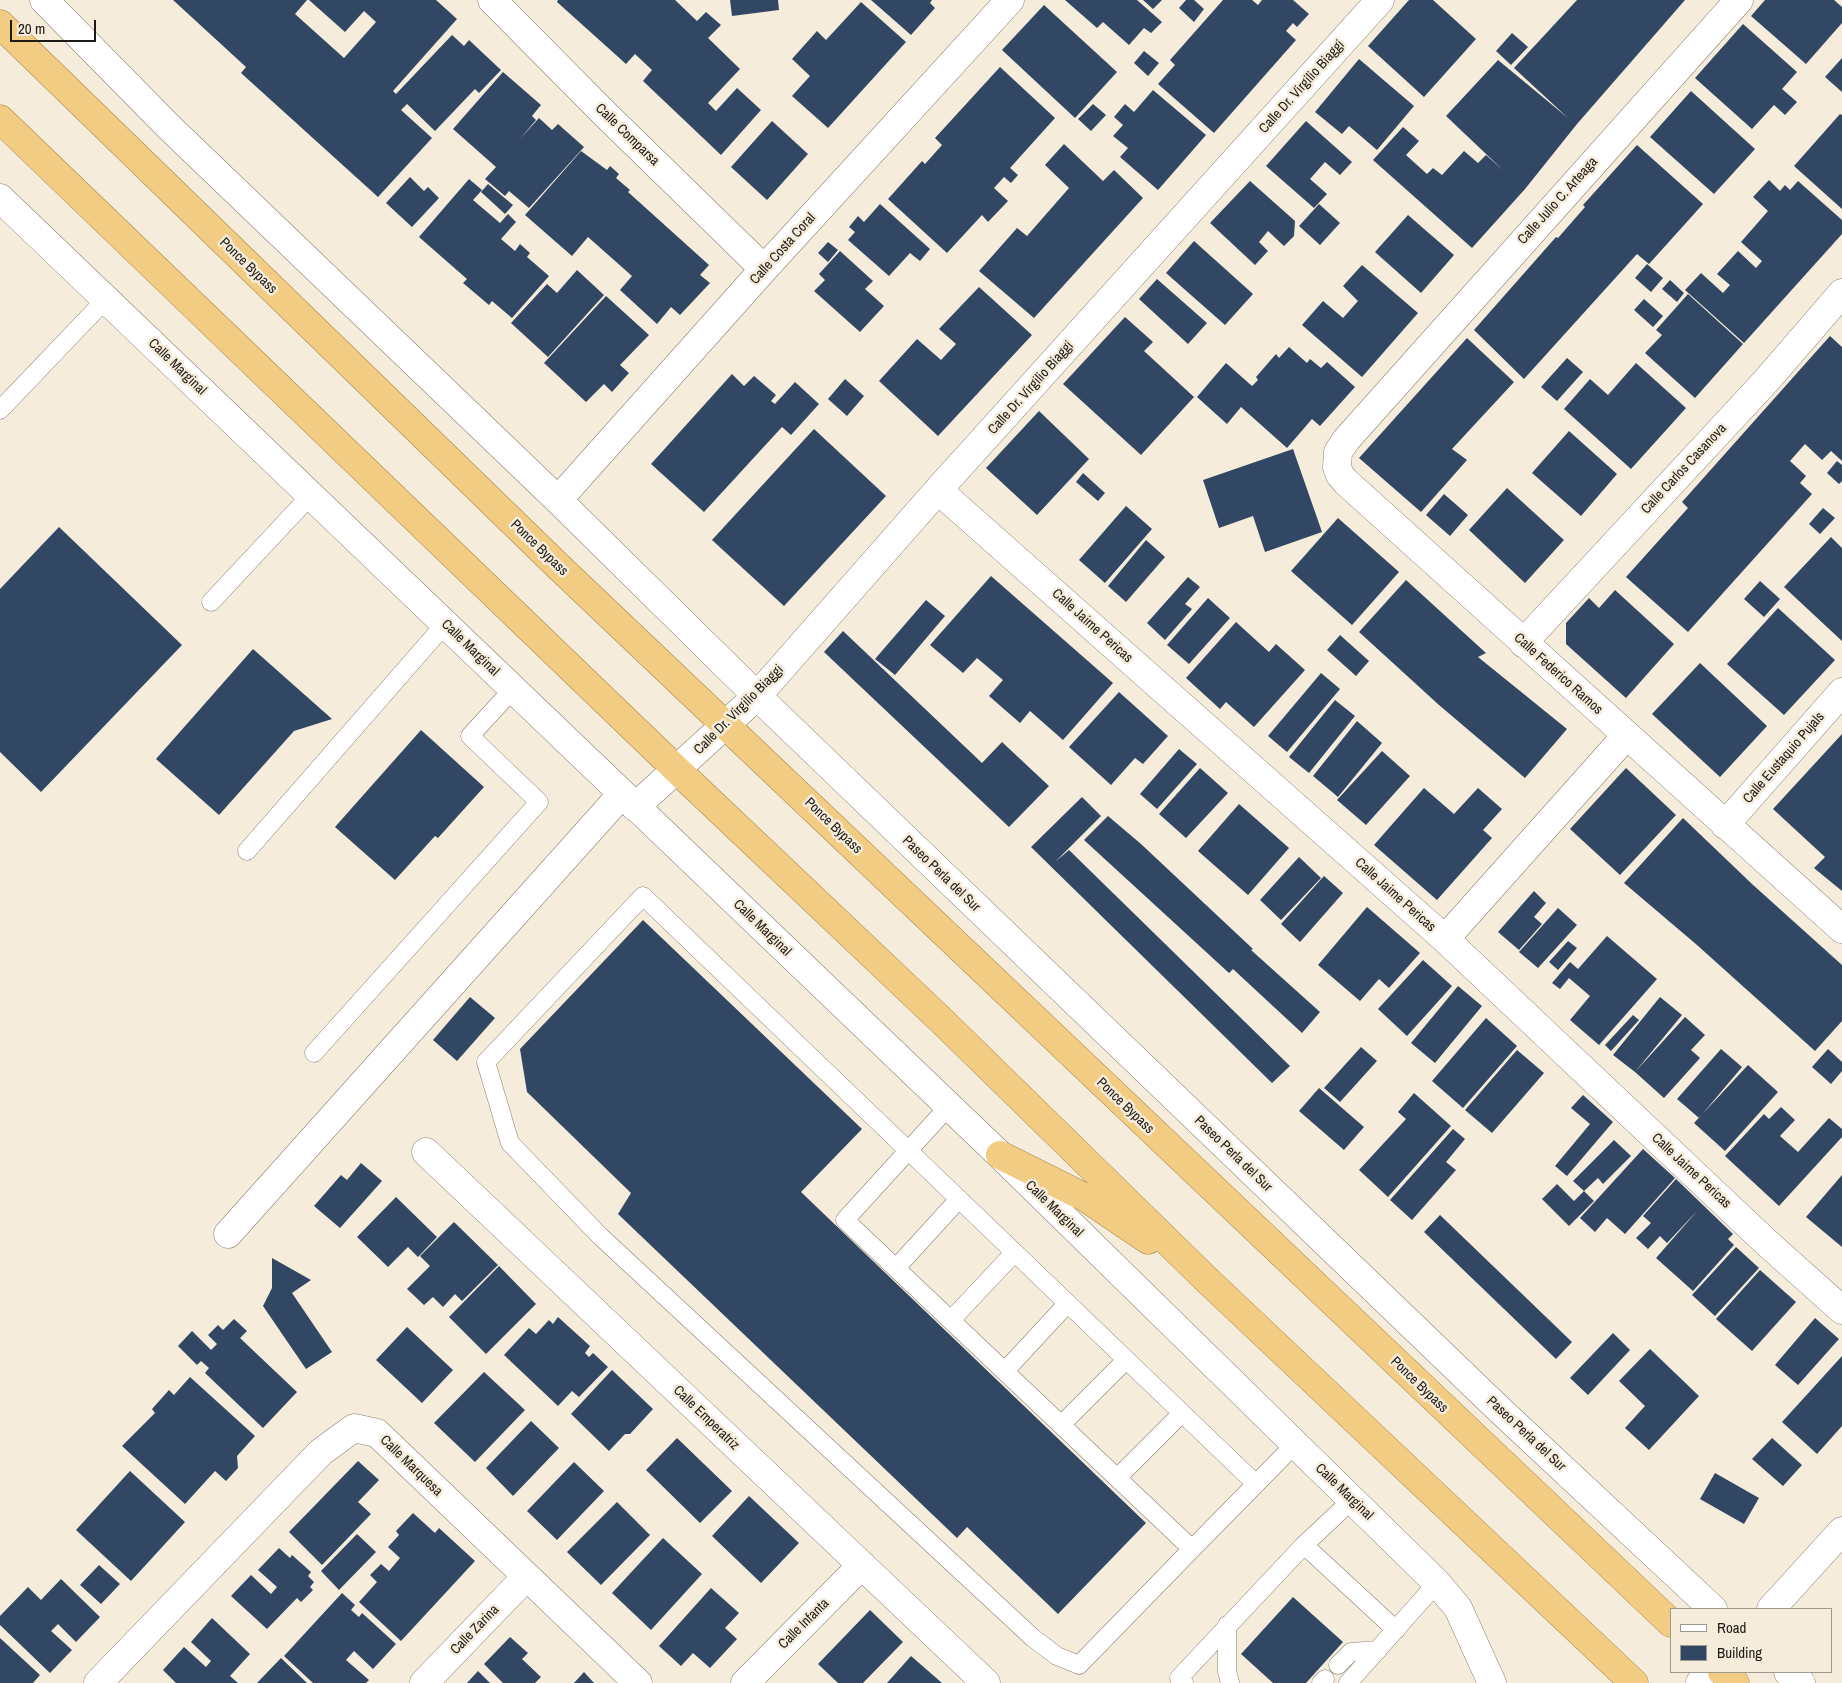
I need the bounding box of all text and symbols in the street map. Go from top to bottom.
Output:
scale bar [12,10,99,42]
text: 20 m [18,18,45,39]
street label: Calle Dr. Virgilio Biaggi [1256,37,1348,137]
street label: Calle Comparsa [592,100,662,170]
street label: Calle Julio C. Arteaga [1514,154,1602,248]
street label: Calle Costa Coral [747,210,819,288]
street label: Ponce Bypass [216,234,280,298]
street label: Calle Marginal [145,335,209,399]
street label: Calle Dr. Virgilio Biaggi [985,338,1077,438]
street label: Calle Carlos Casanova [1638,420,1730,518]
street label: Ponce Bypass [507,516,571,580]
street label: Calle Jaime Pericas [1048,585,1136,667]
street label: Calle Marginal [438,616,502,680]
street label: Calle Federico Ramos [1510,630,1606,718]
street label: Calle Dr. Virgilio Biaggi [691,662,787,758]
street label: Calle Eustaquio Pujals [1740,709,1828,807]
street label: Ponce Bypass [801,794,865,858]
street label: Paseo Perla del Sur [898,832,984,916]
street label: Calle Jaime Pericas [1351,854,1439,936]
street label: Calle Marginal [730,896,794,960]
street label: Ponce Bypass [1093,1074,1157,1138]
street label: Paseo Perla del Sur [1190,1112,1276,1196]
street label: Calle Jaime Pericas [1648,1130,1734,1212]
street label: Calle Marginal [1022,1177,1086,1241]
street label: Ponce Bypass [1387,1353,1451,1417]
street label: Calle Emperatriz [669,1382,743,1454]
street label: Paseo Perla del Sur [1483,1393,1569,1475]
street label: Calle Marquesa [376,1432,446,1500]
street label: Calle Marginal [1312,1460,1376,1524]
street label: Calle Infanta [775,1595,833,1653]
street label: Calle Zarina [447,1602,503,1658]
legend [1670,1608,1832,1673]
text: Road [1717,1617,1746,1638]
text: Building [1717,1642,1762,1663]

